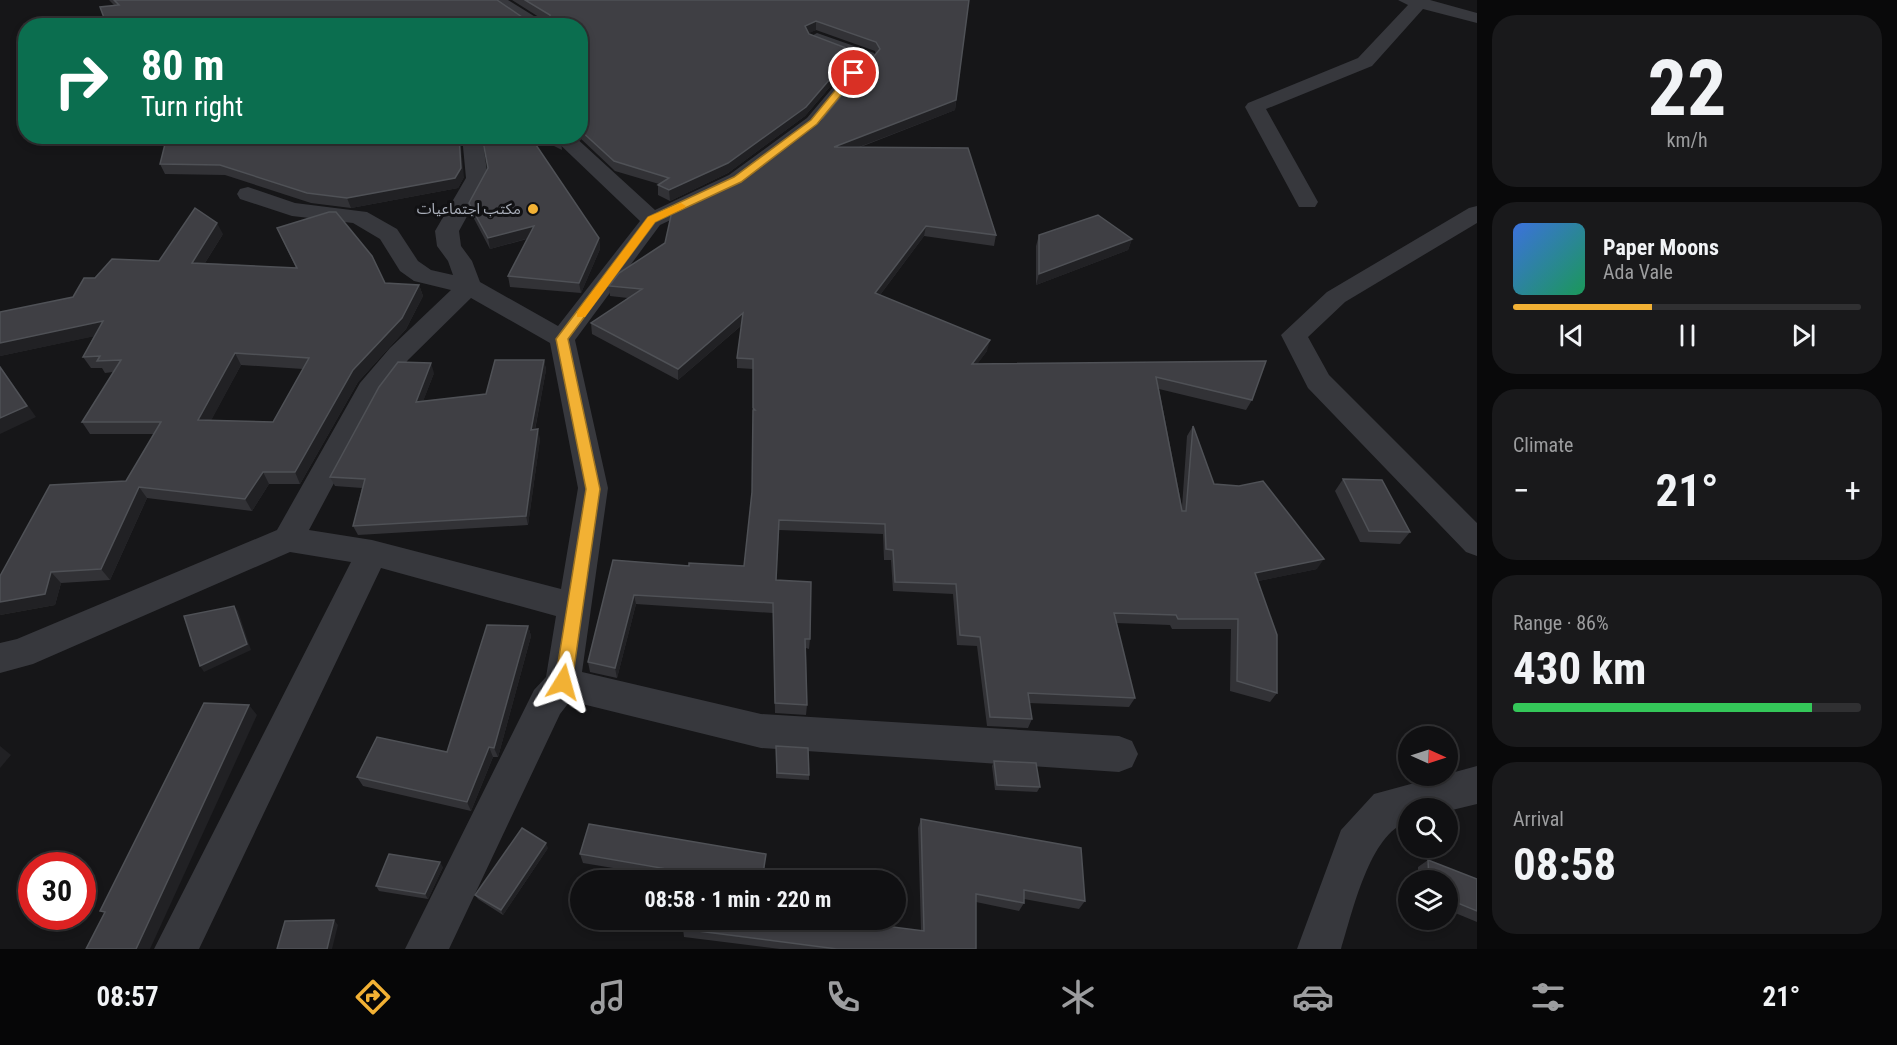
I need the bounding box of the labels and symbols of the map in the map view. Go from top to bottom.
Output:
pin [828,47,879,98]
place label: مکتب اجتماعیات [417,200,521,218]
marker: مکتب اجتماعیات [526,202,540,216]
position arrow [531,650,595,714]
north arrow [1398,726,1458,786]
speed limit sign: 30 [18,852,96,930]

